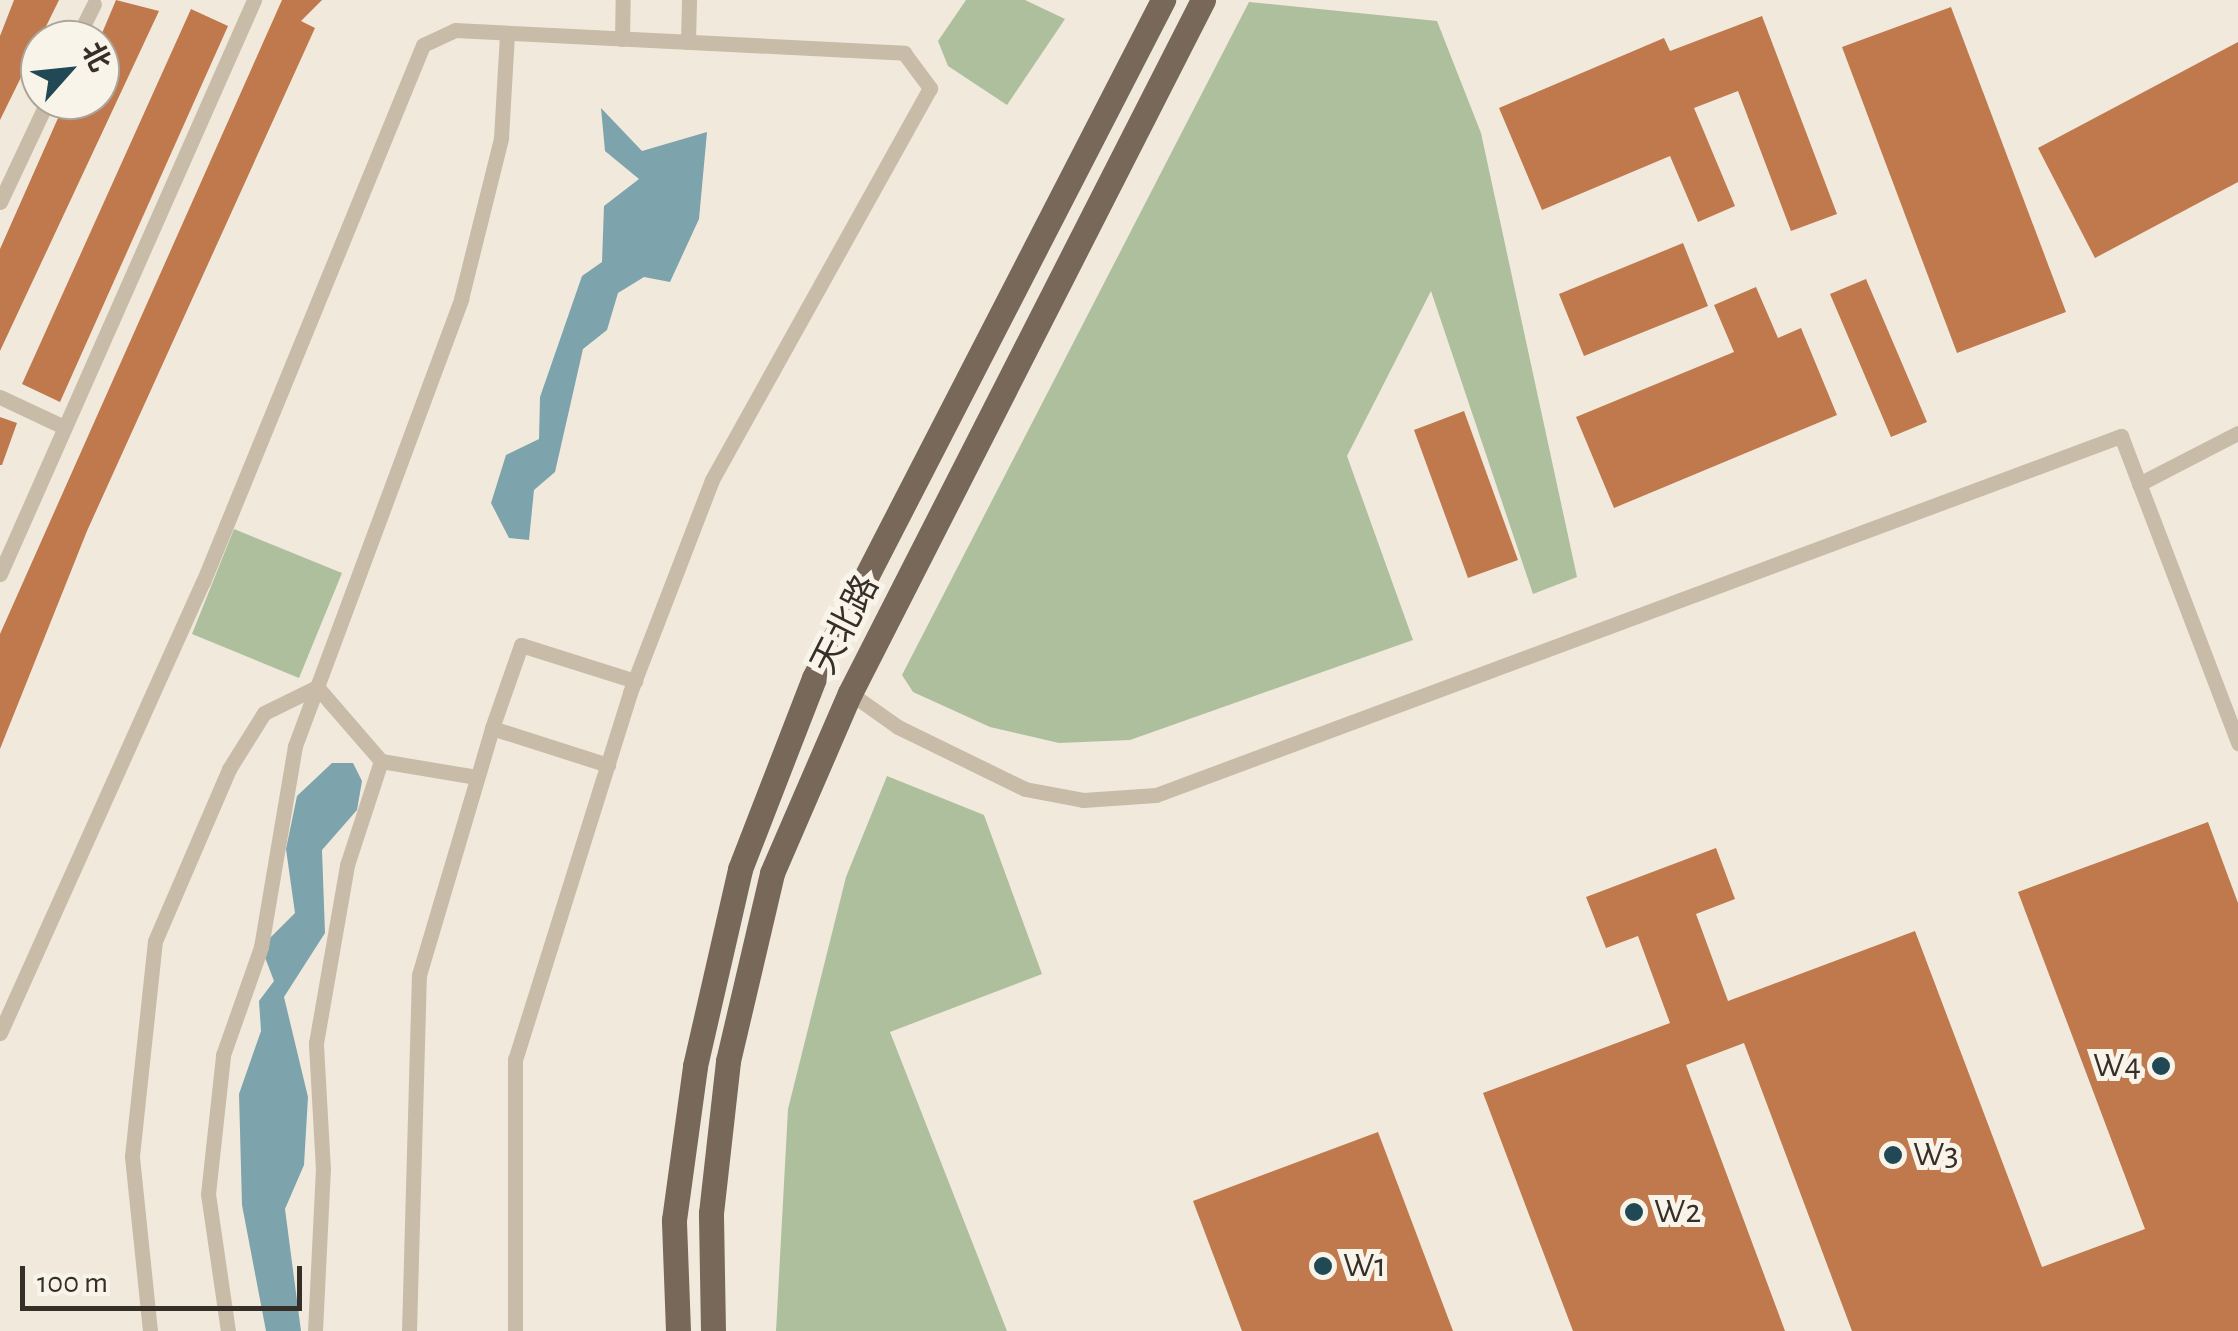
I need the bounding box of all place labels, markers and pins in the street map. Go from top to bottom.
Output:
place label: W4 [2093,1045,2141,1087]
marker: W4 [2150,1055,2172,1077]
place label: W3 [1913,1134,1959,1176]
marker: W3 [1882,1144,1904,1166]
place label: W2 [1654,1191,1701,1233]
marker: W2 [1623,1201,1645,1223]
place label: W1 [1343,1245,1386,1287]
marker: W1 [1312,1255,1334,1277]

